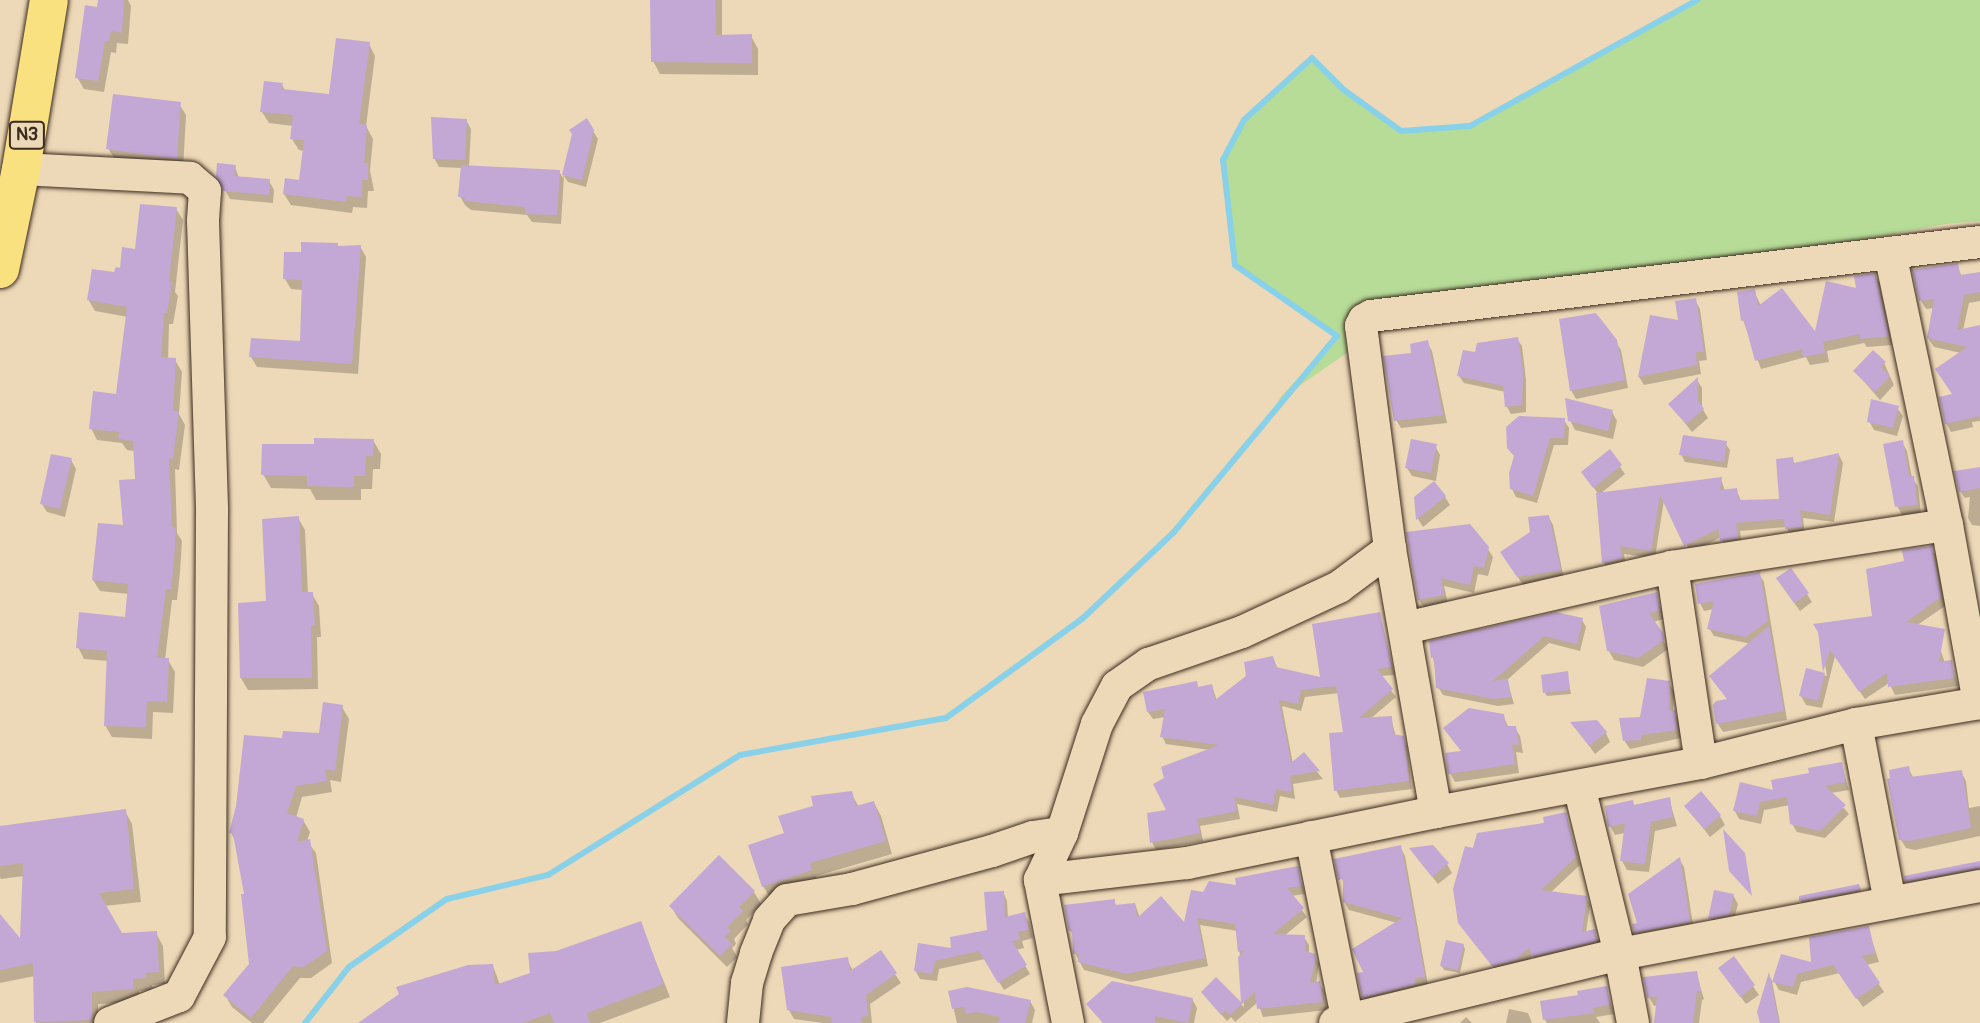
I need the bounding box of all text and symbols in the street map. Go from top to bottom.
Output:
road number: N3 [8,120,46,150]

